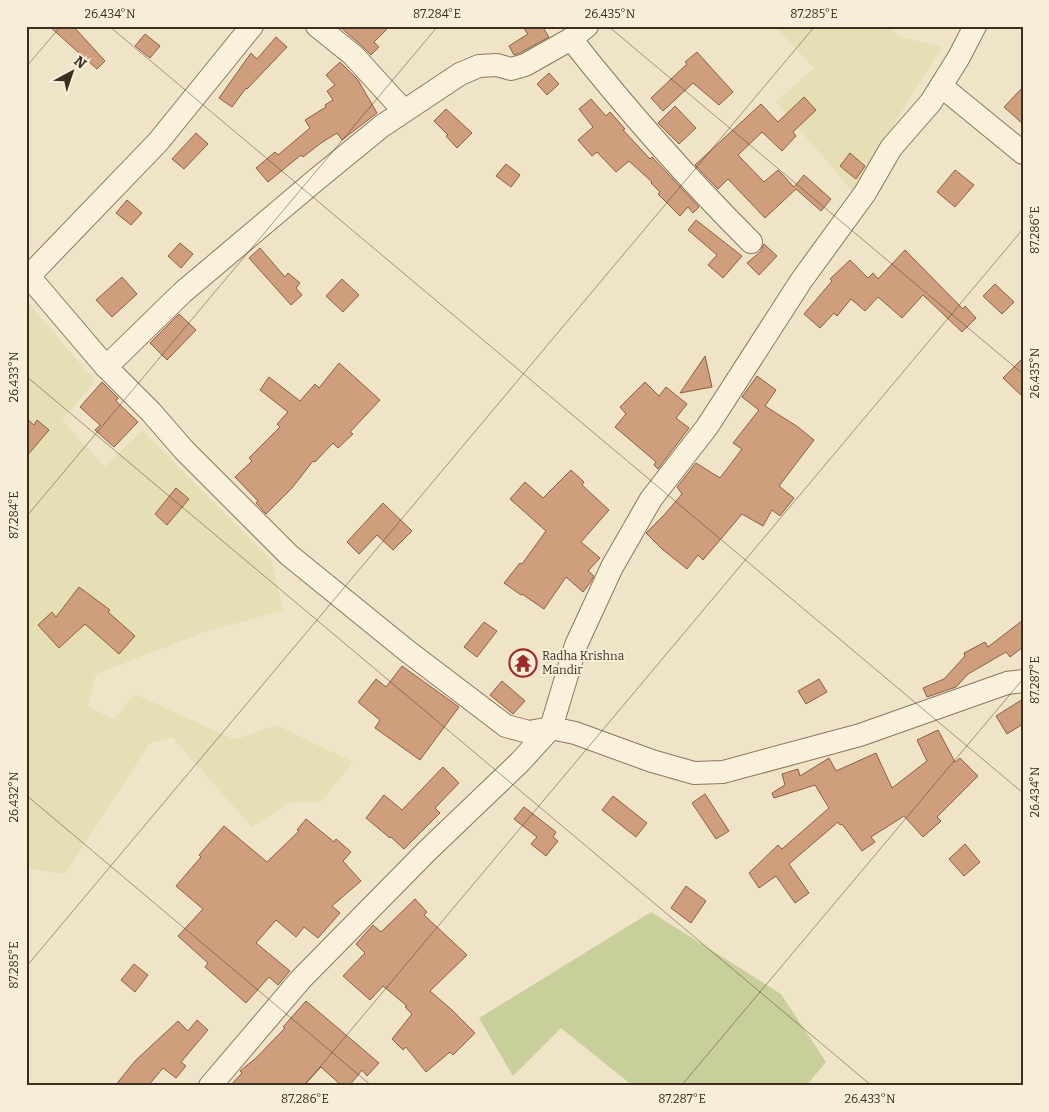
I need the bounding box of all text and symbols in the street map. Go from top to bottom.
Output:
text: 26.434°N [85,7,136,21]
text: 87.284°E [413,7,461,21]
text: 26.435°N [585,7,636,21]
text: 87.285°E [790,7,838,21]
north arrow [48,48,98,98]
text: N [70,52,90,73]
text: 87.286°E [1028,206,1042,254]
text: 26.435°N [1028,347,1042,398]
text: 26.433°N [7,351,21,403]
text: 87.284°E [7,491,21,539]
temple icon: Radha Krishna Mandir [508,648,538,678]
place label: Radha Krishna Mandir [542,649,625,677]
text: 87.287°E [1028,656,1042,704]
text: 26.434°N [1028,766,1042,817]
text: 26.432°N [7,771,21,822]
text: 87.285°E [7,941,21,989]
text: 87.286°E [281,1092,329,1106]
text: 87.287°E [658,1092,706,1106]
text: 26.433°N [844,1092,896,1106]

